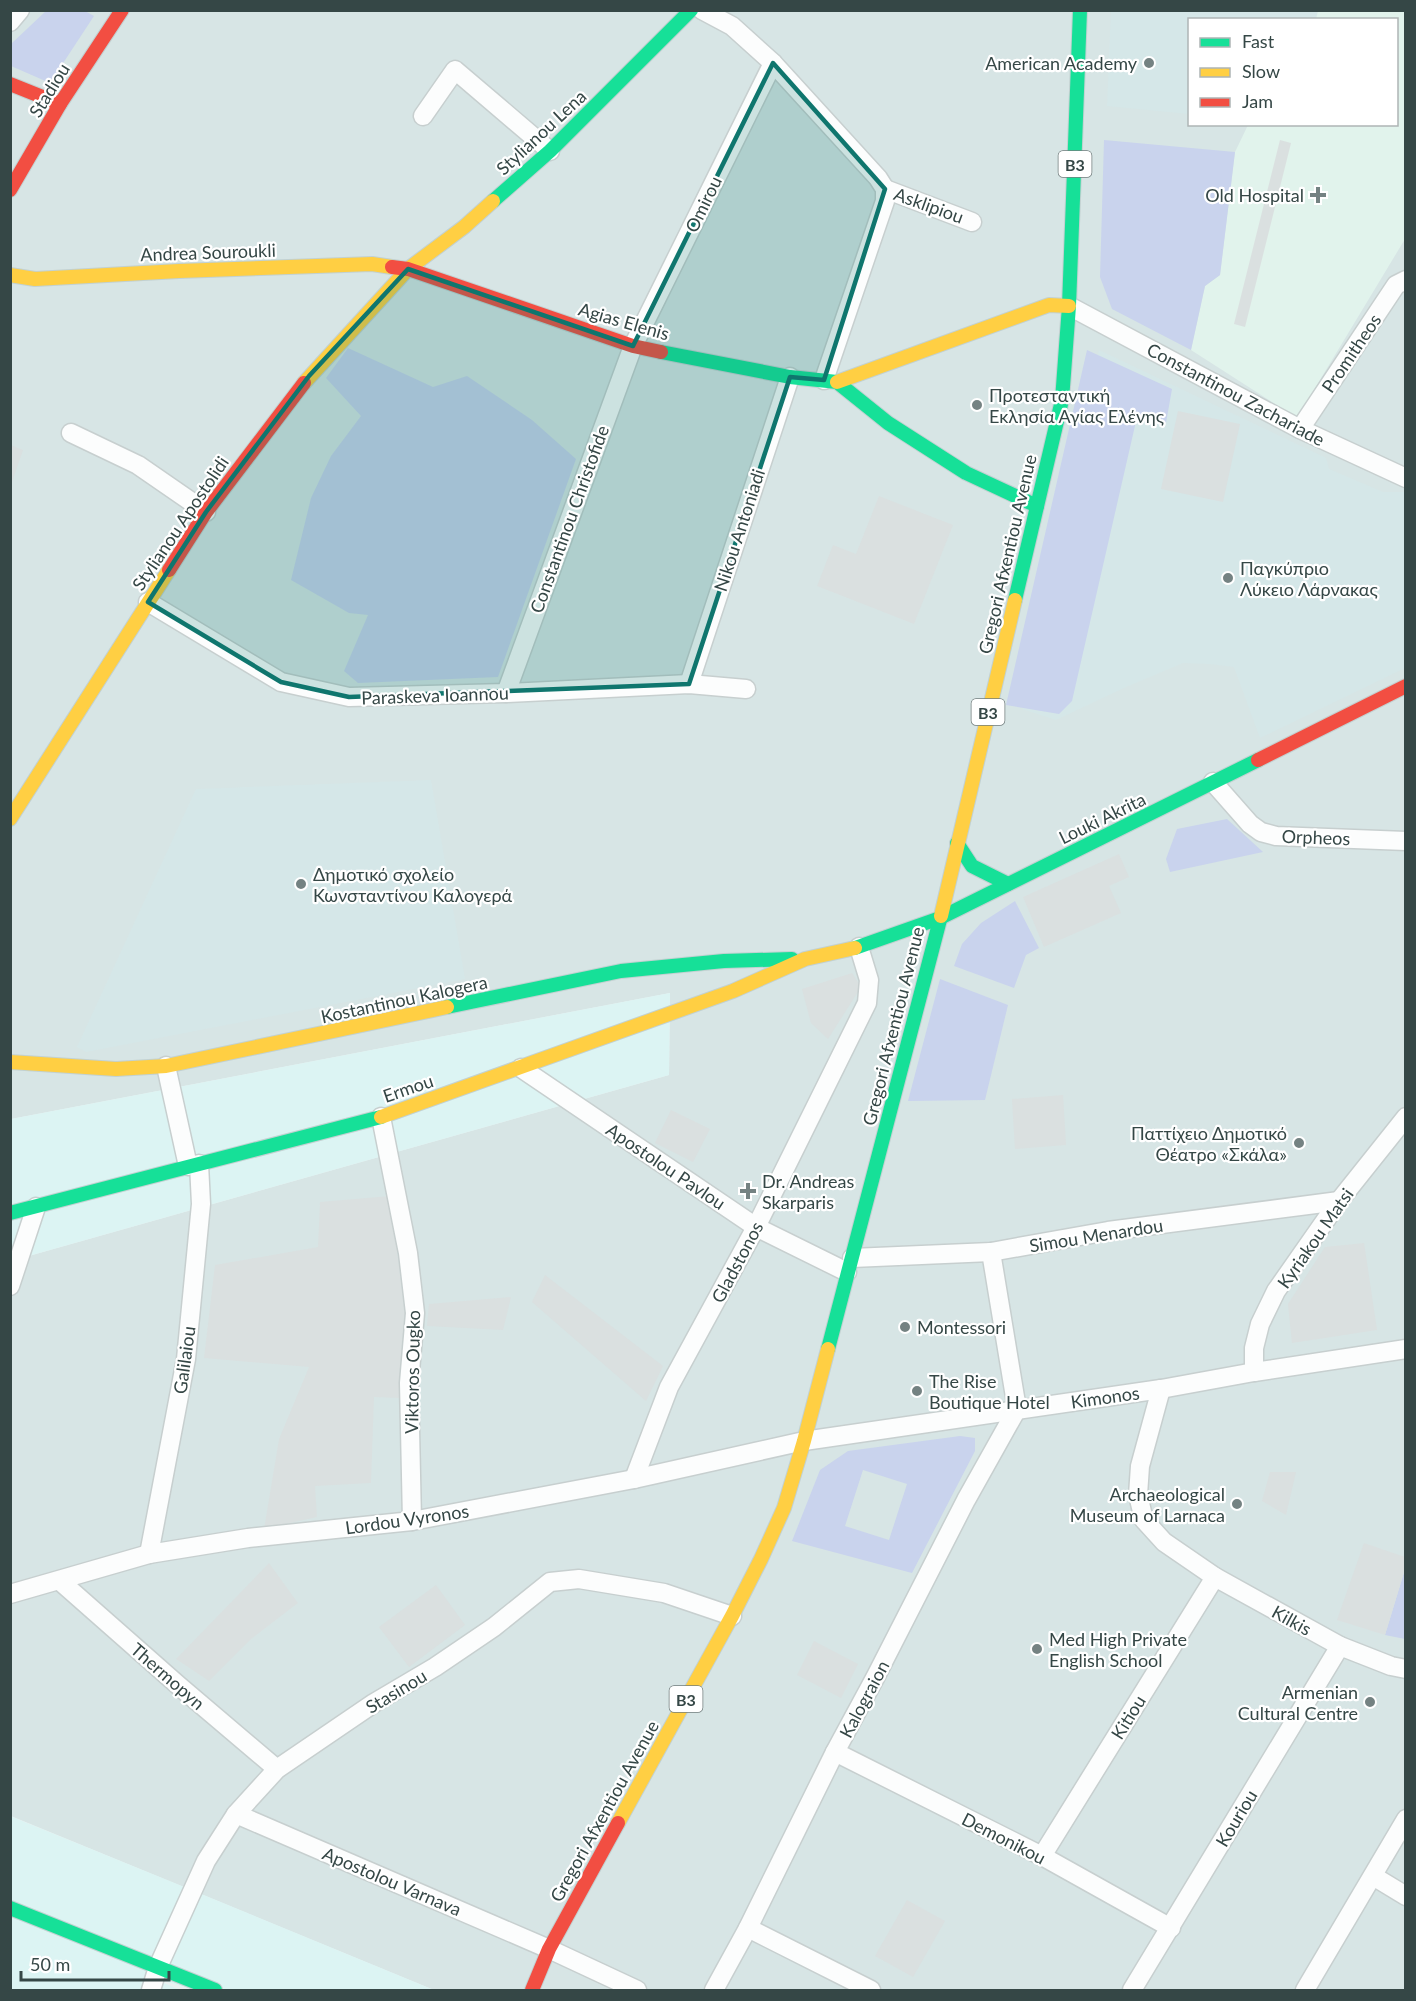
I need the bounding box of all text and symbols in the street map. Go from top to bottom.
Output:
legend [1188,18,1398,126]
text: Fast [1242,30,1275,52]
place label: American Academy [985,52,1138,74]
marker: American Academy [1142,56,1156,70]
street label: Stadiou [24,59,74,121]
text: Slow [1242,60,1280,82]
street label: Stylianou Lena [492,85,590,179]
text: Jam [1242,90,1273,112]
road number: B3 [1058,151,1092,177]
street label: Omirou [680,172,726,236]
street label: Asklipiou [891,182,967,228]
place label: Old Hospital [1205,184,1304,206]
marker: Old Hospital [1309,186,1327,204]
street label: Andrea Souroukli [140,239,276,265]
street label: Agias Elenis [576,298,672,345]
street label: Promitheos [1317,309,1385,397]
street label: Constantinou Zachariade [1143,338,1329,450]
place label: Προτεσταντική Εκλησία Αγίας Ελένης [989,384,1165,427]
marker: Προτεσταντική Εκλησία Αγίας Ελένης [970,398,984,412]
street label: Constantinou Christofide [525,422,613,616]
street label: Stylianou Apostolidi [127,452,233,594]
street label: Gregori Afxentiou Avenue [973,452,1041,656]
street label: Nikou Antoniadi [709,466,769,594]
place label: Παγκύπριο Λύκειο Λάρνακας [1240,557,1378,600]
marker: Παγκύπριο Λύκειο Λάρνακας [1221,571,1235,585]
street label: Paraskeva Ioannou [361,681,509,709]
road number: B3 [972,699,1004,725]
street label: Louki Akrita [1055,788,1149,848]
street label: Orpheos [1281,825,1351,849]
place label: Δημοτικό σχολείο Κωνσταντίνου Καλογερά [313,863,513,906]
marker: Δημοτικό σχολείο Κωνσταντίνου Καλογερά [294,877,308,891]
street label: Gregori Afxentiou Avenue [858,924,928,1128]
street label: Kostantinou Kalogera [319,971,489,1027]
street label: Ermou [380,1069,436,1107]
street label: Apostolou Pavlou [602,1118,730,1214]
place label: Παττίχειο Δημοτικό Θέατρο «Σκάλα» [1131,1122,1287,1165]
marker: Παττίχειο Δημοτικό Θέατρο «Σκάλα» [1292,1136,1306,1150]
place label: Dr. Andreas Skarparis [762,1170,855,1213]
marker: Dr. Andreas Skarparis [739,1182,757,1200]
street label: Kyriakou Matsi [1272,1184,1358,1292]
street label: Simou Menardou [1028,1214,1164,1256]
street label: Gladstonos [706,1217,768,1306]
street label: Viktoros Ougko [400,1310,424,1434]
place label: Montessori [917,1316,1006,1338]
marker: Montessori [898,1320,912,1334]
street label: Galilaiou [168,1325,200,1395]
place label: The Rise Boutique Hotel [929,1370,1050,1413]
street label: Kimonos [1069,1381,1141,1413]
marker: The Rise Boutique Hotel [910,1384,924,1398]
place label: Archaeological Museum of Larnaca [1070,1483,1225,1526]
marker: Archaeological Museum of Larnaca [1230,1497,1244,1511]
street label: Lordou Vyronos [344,1499,471,1539]
street label: Kilkis [1268,1600,1316,1640]
place label: Med High Private English School [1049,1628,1187,1671]
street label: Thermopyn [127,1638,209,1714]
marker: Med High Private English School [1030,1642,1044,1656]
street label: Kalograion [834,1657,894,1741]
street label: Stasinou [362,1664,430,1718]
place label: Armenian Cultural Centre [1238,1681,1358,1724]
road number: B3 [670,1686,702,1712]
street label: Kitiou [1106,1691,1150,1743]
marker: Armenian Cultural Centre [1363,1695,1377,1709]
street label: Gregori Afxentiou Avenue [545,1716,663,1906]
street label: Kouriou [1210,1786,1262,1850]
street label: Demonikou [958,1807,1050,1869]
street label: Apostolou Varnava [319,1842,465,1920]
scale bar [21,1944,170,1982]
text: 50 m [30,1953,70,1975]

